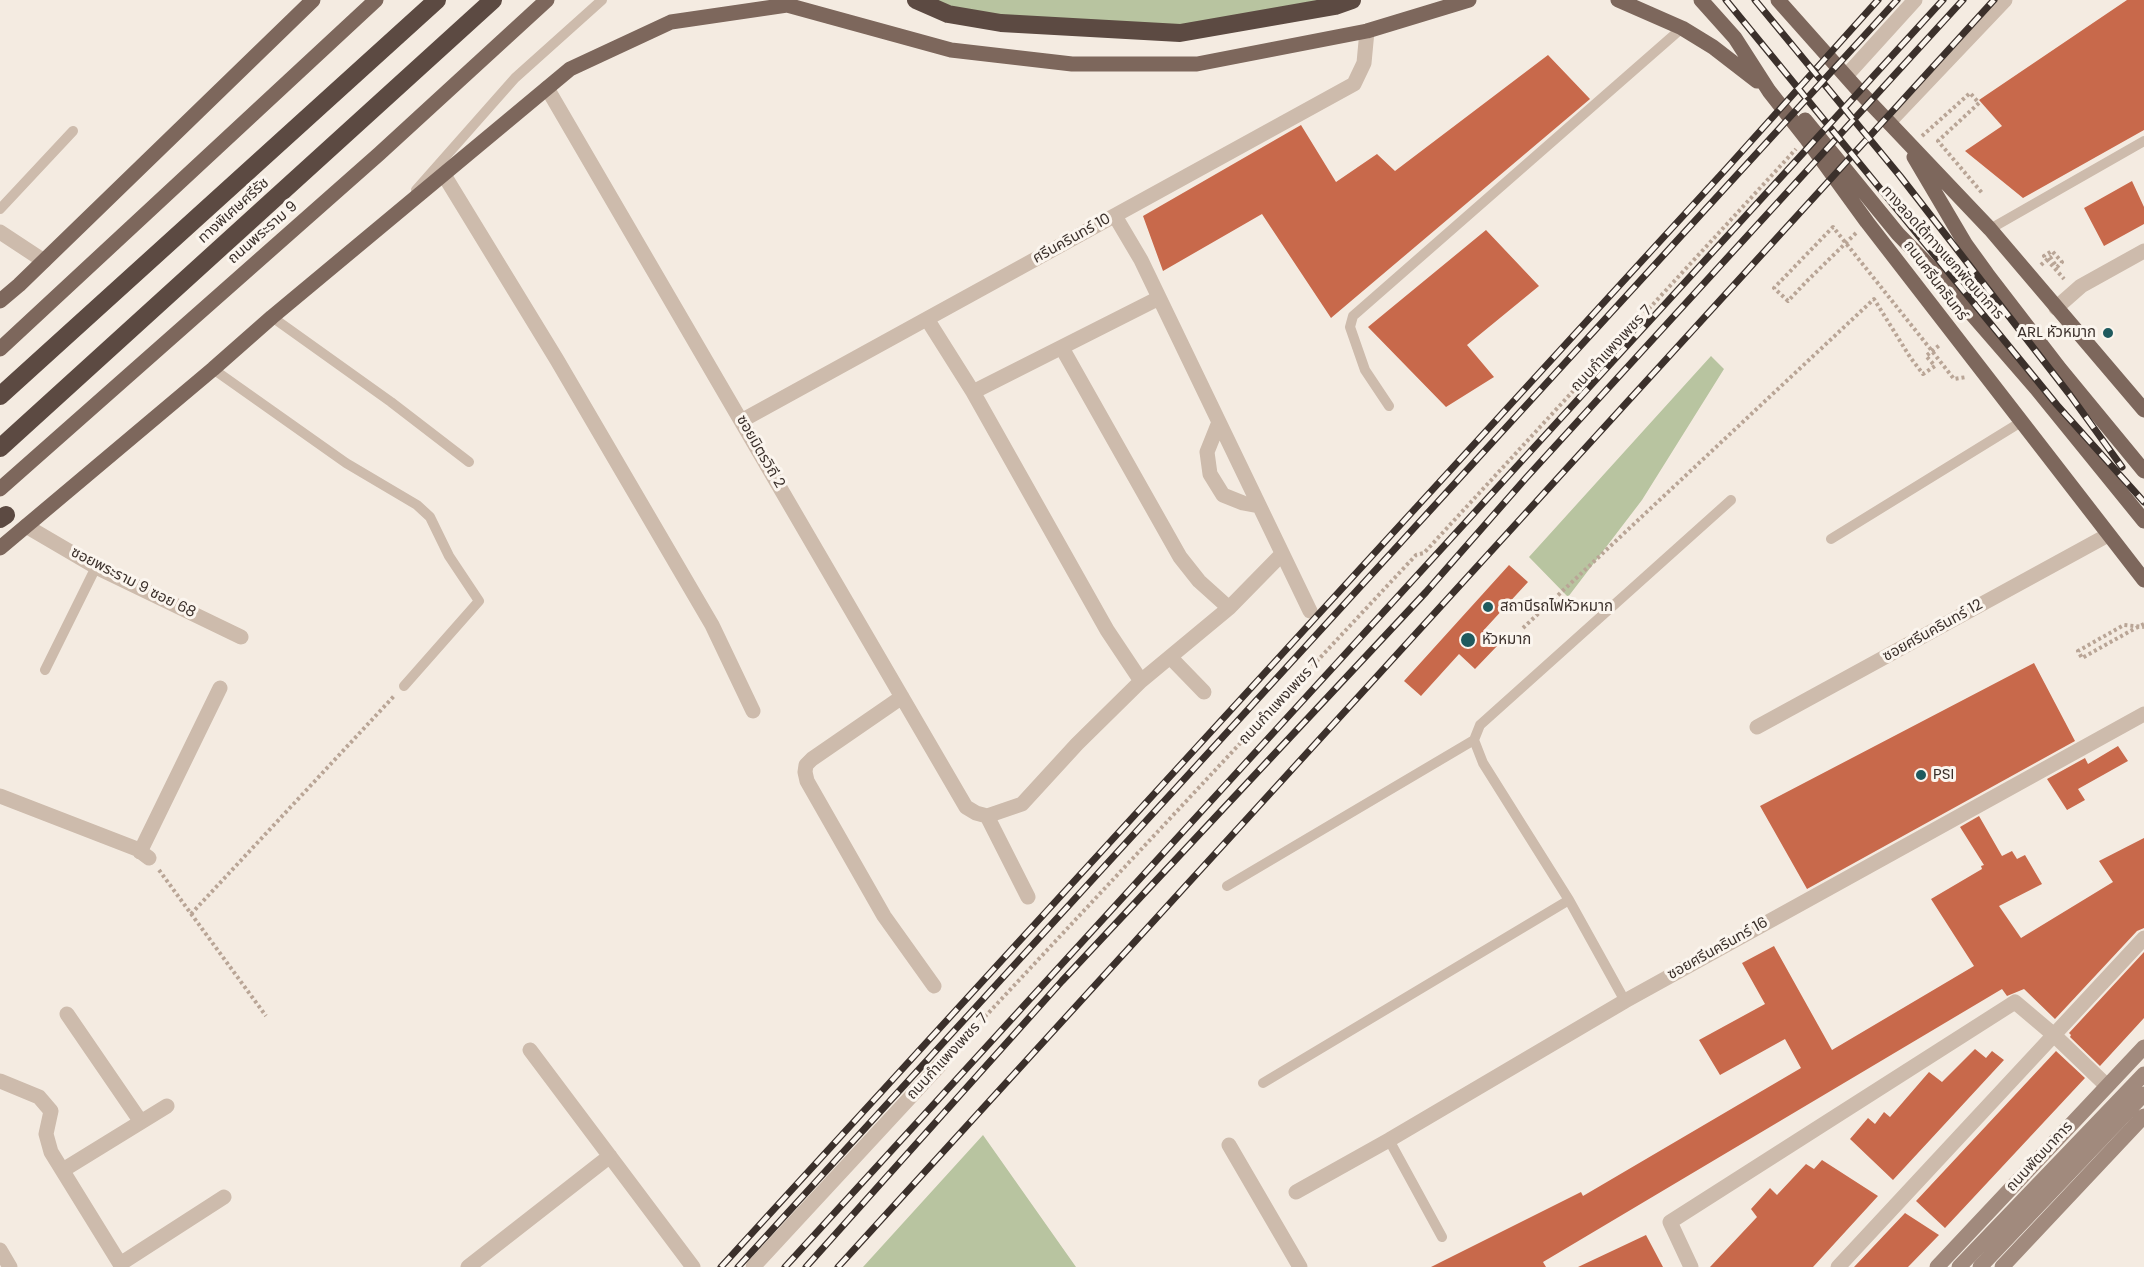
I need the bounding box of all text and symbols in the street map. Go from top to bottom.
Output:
street label: ทางพิเศษศรีรัช [195,174,273,248]
street label: ทางลอดใต้ทางแยกพัฒนาการ [1877,182,2007,324]
street label: ถนนพระราม 9 [225,198,301,268]
street label: ศรีนครินทร์ 10 [1030,210,1114,268]
street label: ถนนศรีนครินทร์ [1899,237,1971,325]
street label: ถนนกำแพงเพชร 7 [1567,302,1657,396]
place label: ARL หัวหมาก [2017,324,2096,342]
marker: ARL หัวหมาก [2101,326,2115,340]
street label: ซอยมิตรวิถี 2 [732,412,788,492]
street label: ซอยพระราม 9 ซอย 68 [68,544,198,622]
street label: ซอยศรีนครินทร์ 12 [1880,596,1986,666]
place label: สถานีรถไฟหัวหมาก [1500,598,1613,616]
marker: สถานีรถไฟหัวหมาก [1481,600,1495,614]
marker: หัวหมาก [1459,631,1477,649]
place label: หัวหมาก [1482,631,1531,649]
street label: ถนนกำแพงเพชร 7 [1235,655,1325,749]
place label: PSI [1933,766,1954,784]
marker: PSI [1914,768,1928,782]
street label: ซอยศรีนครินทร์ 16 [1665,914,1771,984]
street label: ถนนกำแพงเพชร 7 [903,1010,993,1104]
street label: ถนนพัฒนาการ [2003,1118,2077,1196]

